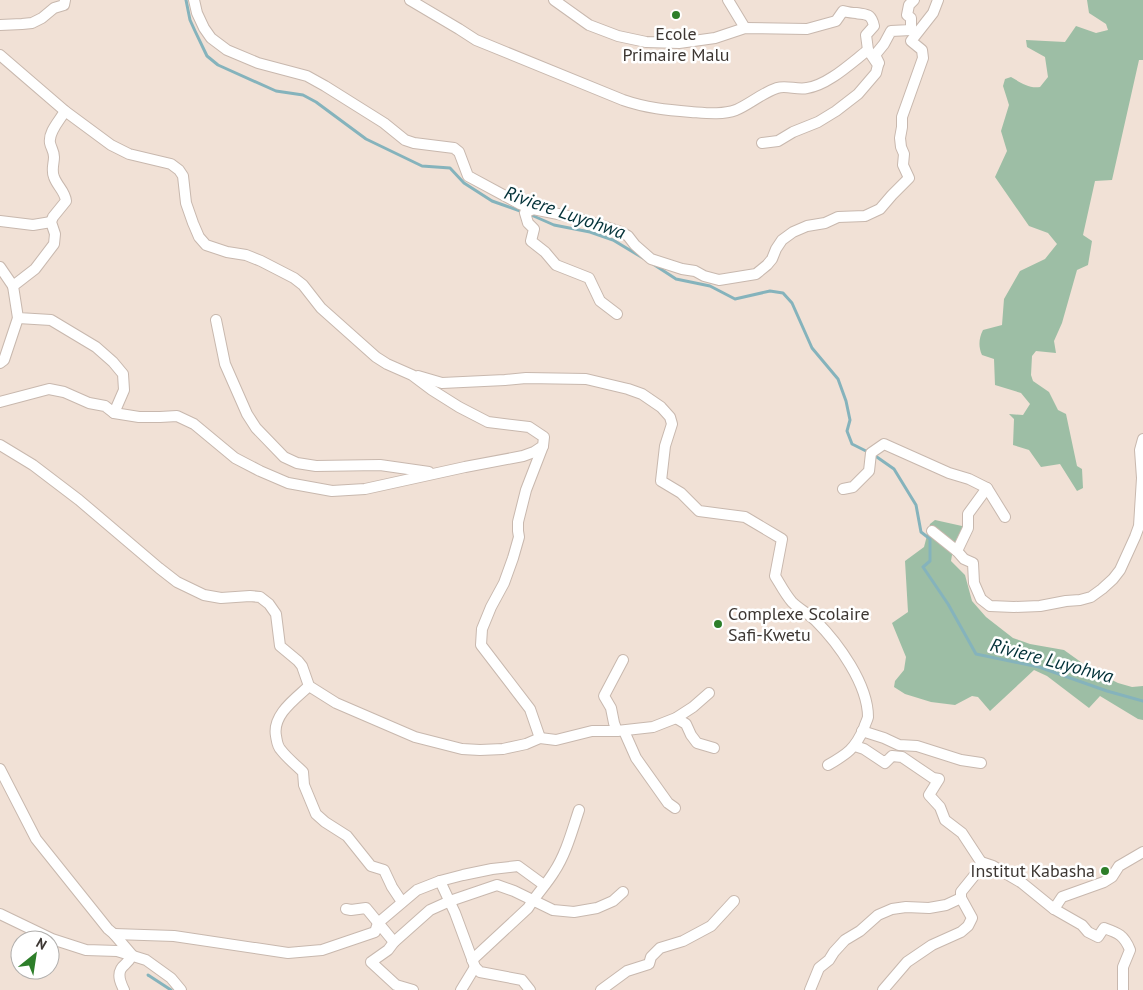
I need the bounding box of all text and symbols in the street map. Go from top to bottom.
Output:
marker: Ecole Primaire Malu [670,9,682,21]
place label: Ecole Primaire Malu [623,22,729,66]
water label: Riviere Luyohwa [501,180,629,244]
place label: Complexe Scolaire Safi-Kwetu [728,602,870,646]
marker: Complexe Scolaire Safi-Kwetu [712,618,724,630]
water label: Riviere Luyohwa [988,632,1117,688]
place label: Institut Kabasha [970,859,1095,882]
marker: Institut Kabasha [1099,865,1111,877]
north arrow [10,930,60,980]
text: N [33,934,50,954]

